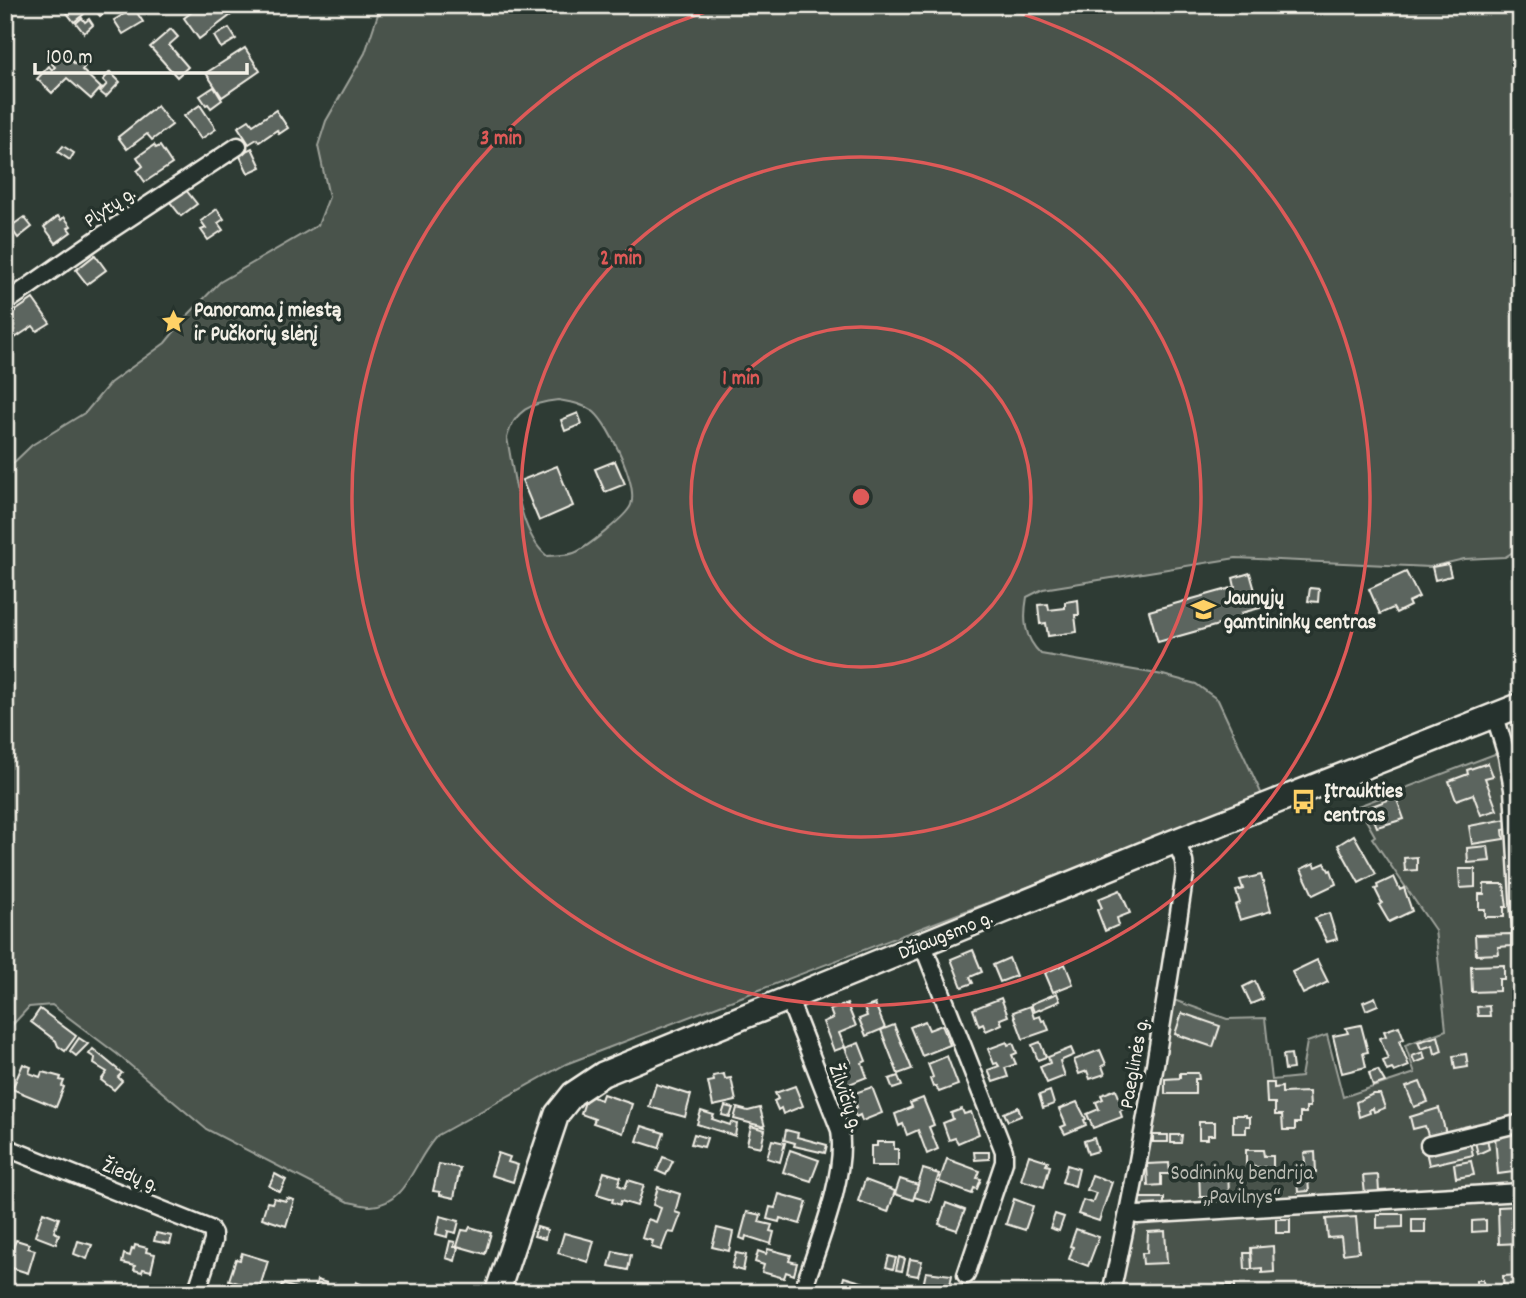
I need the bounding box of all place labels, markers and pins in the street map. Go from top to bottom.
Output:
place label: Panorama į miestą ir Pučkorių slėnį [194,297,341,351]
place icon: Panorama į miestą ir Pučkorių slėnį [160,307,188,335]
centre of rings [849,485,873,509]
place label: Jaunųjų gamtininkų centras [1224,585,1377,639]
school or university icon: Jaunųjų gamtininkų centras [1190,595,1218,623]
place label: Įtraukties centras [1324,778,1403,832]
bus stop icon: Įtraukties centras [1290,788,1318,816]

